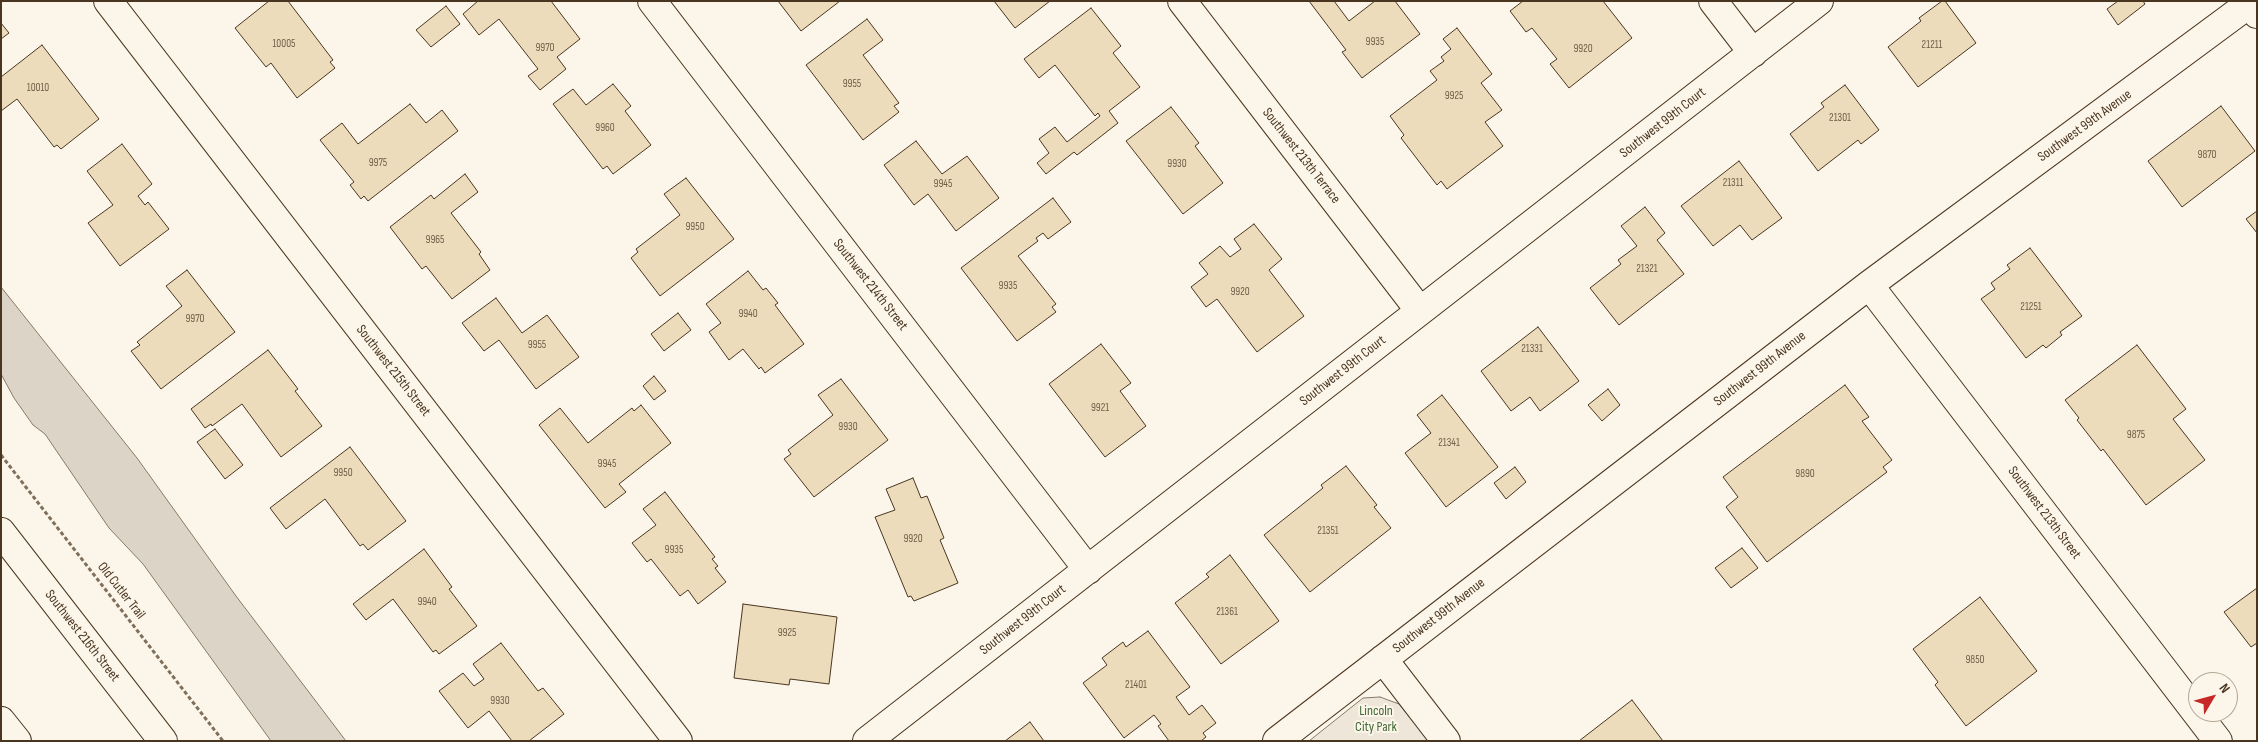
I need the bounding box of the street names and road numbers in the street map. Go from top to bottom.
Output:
street label: Southwest 99th Court [1617,84,1709,162]
street label: Southwest 99th Avenue [2035,86,2135,166]
street label: Southwest 213th Terrace [1258,105,1344,207]
street label: Southwest 214th Street [829,236,911,334]
street label: Southwest 215th Street [352,322,434,420]
street label: Southwest 99th Avenue [1711,328,1809,410]
street label: Southwest 99th Court [1297,332,1389,410]
street label: Southwest 213th Street [2004,463,2084,563]
street label: Old Cutler Trail [93,559,149,623]
street label: Southwest 99th Avenue [1390,575,1488,657]
street label: Southwest 99th Court [977,581,1069,659]
street label: Southwest 216th Street [41,587,123,685]

